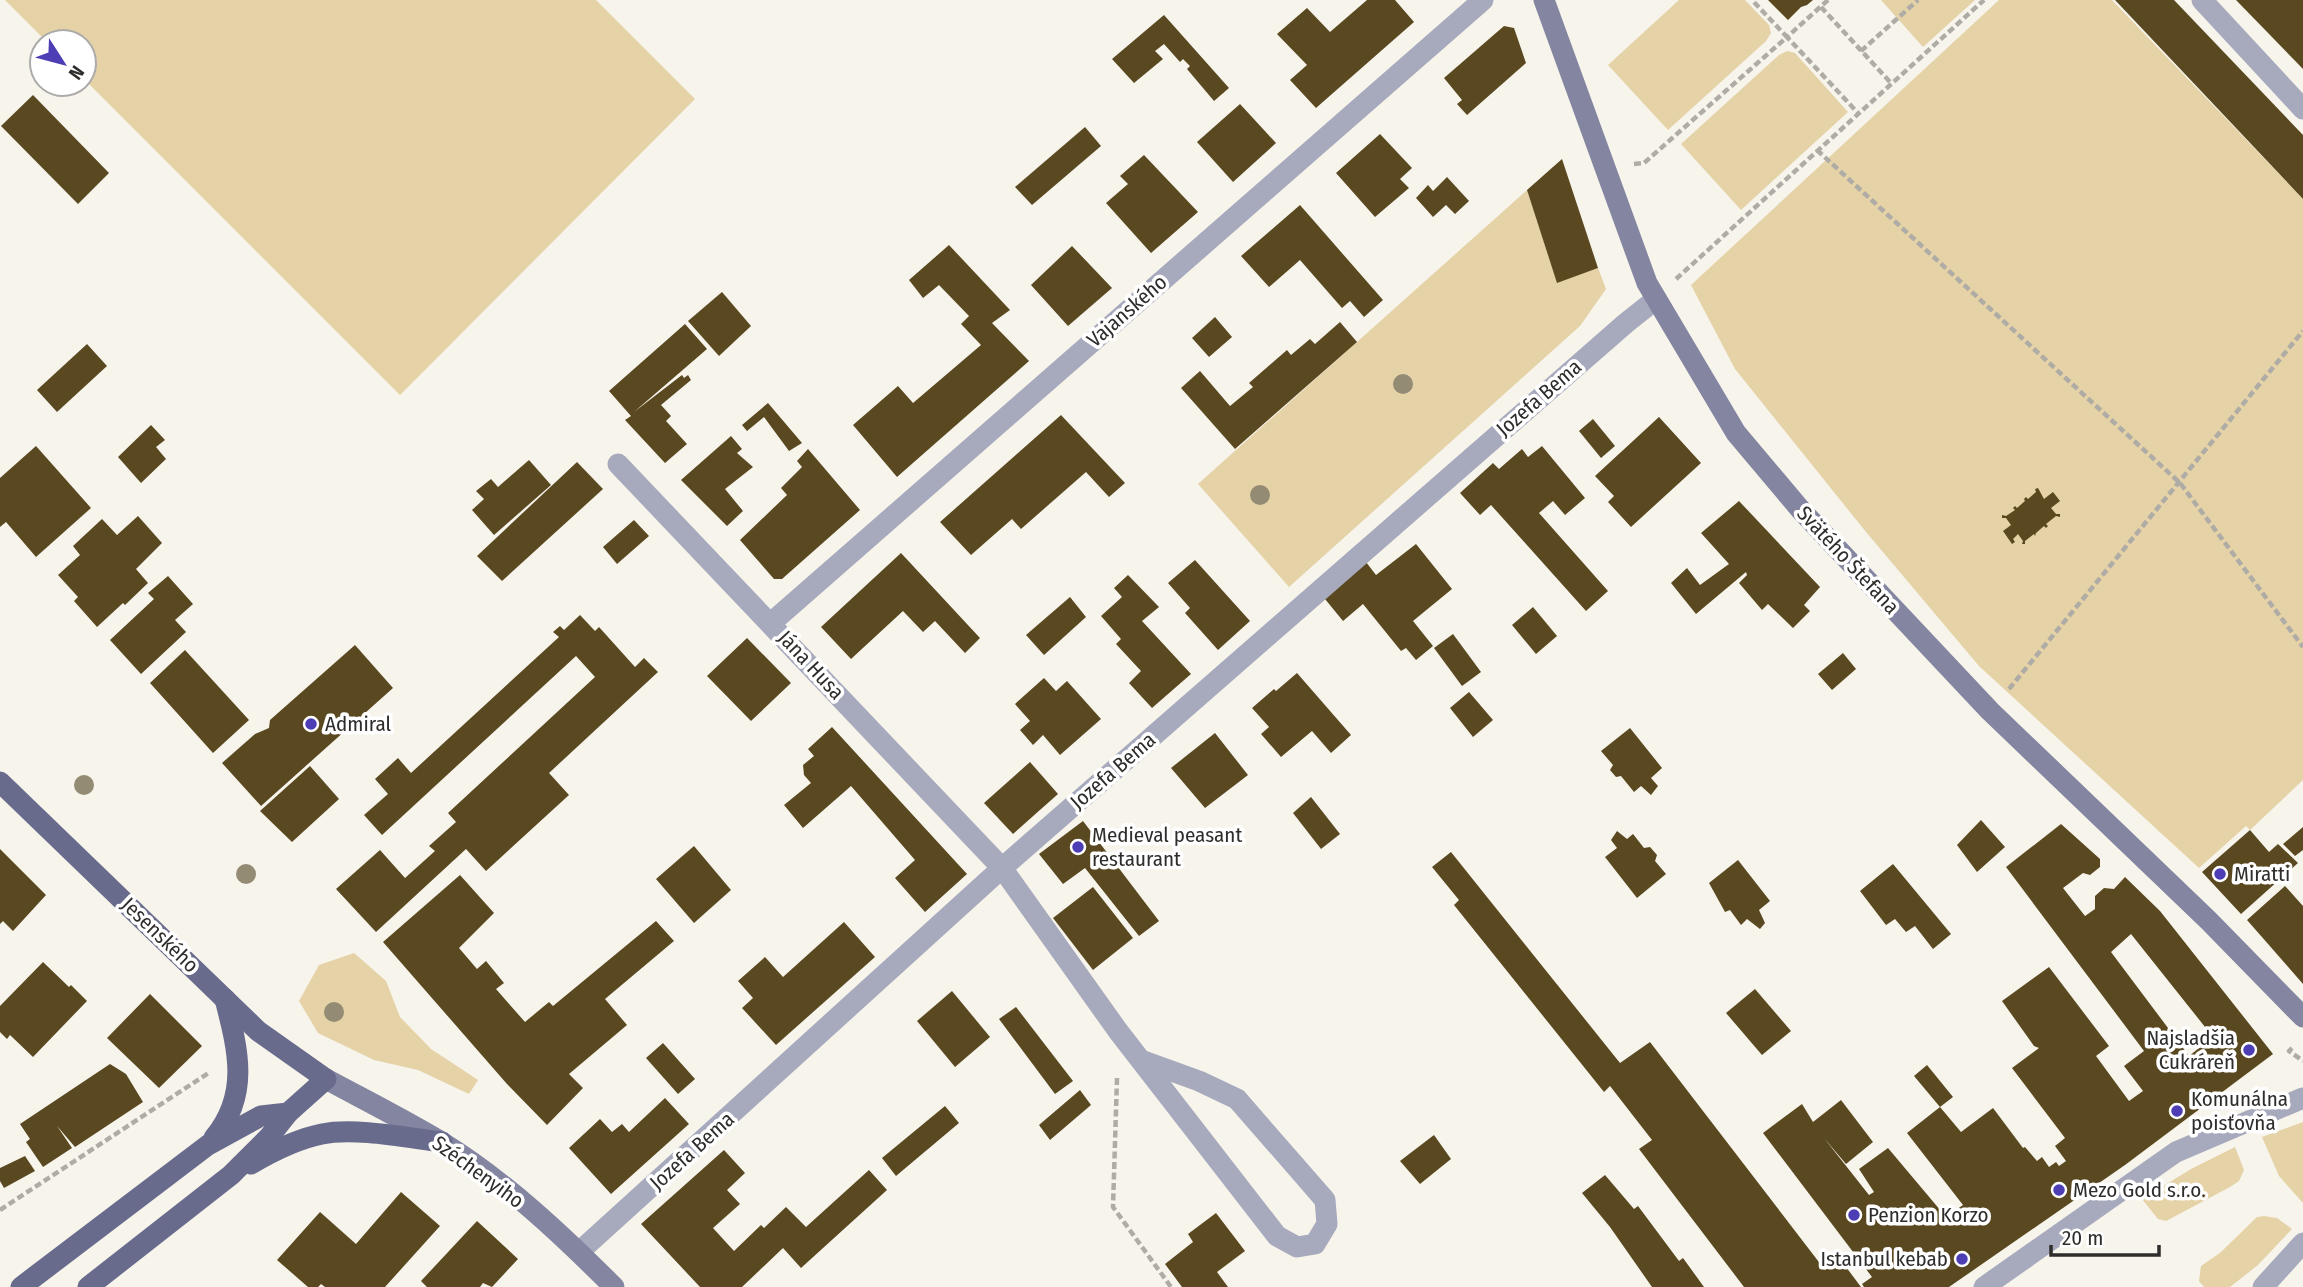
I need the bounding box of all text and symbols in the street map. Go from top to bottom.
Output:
north arrow [28,28,98,98]
text: N [64,61,89,84]
street label: Vajanského [1082,269,1172,353]
street label: Jozefa Bema [1491,354,1587,442]
street label: Svätého Štefana [1791,500,1905,620]
street label: Jána Husa [772,625,850,705]
place label: Admiral [325,711,392,737]
marker: Admiral [303,716,319,732]
street label: Jozefa Bema [1065,727,1161,815]
place label: Medieval peasant restaurant [1092,822,1242,872]
marker: Medieval peasant restaurant [1070,839,1086,855]
place label: Miratti [2234,861,2290,887]
marker: Miratti [2212,866,2228,882]
street label: Jesenského [116,892,204,978]
place label: Najsladšia Cukráreň [2146,1025,2235,1075]
marker: Najsladšia Cukráreň [2241,1042,2257,1058]
place label: Komunálna poisťovňa [2191,1086,2288,1136]
marker: Komunálna poisťovňa [2169,1103,2185,1119]
street label: Jozefa Bema [644,1106,740,1196]
street label: Széchenyiho [427,1130,529,1214]
place label: Mezo Gold s.r.o. [2073,1177,2206,1203]
marker: Mezo Gold s.r.o. [2051,1182,2067,1198]
place label: Penzion Korzo [1868,1202,1989,1228]
marker: Penzion Korzo [1846,1207,1862,1223]
scale bar [2051,1214,2160,1258]
text: 20 m [2062,1225,2103,1251]
place label: Istanbul kebab [1820,1246,1948,1272]
marker: Istanbul kebab [1954,1251,1970,1267]

